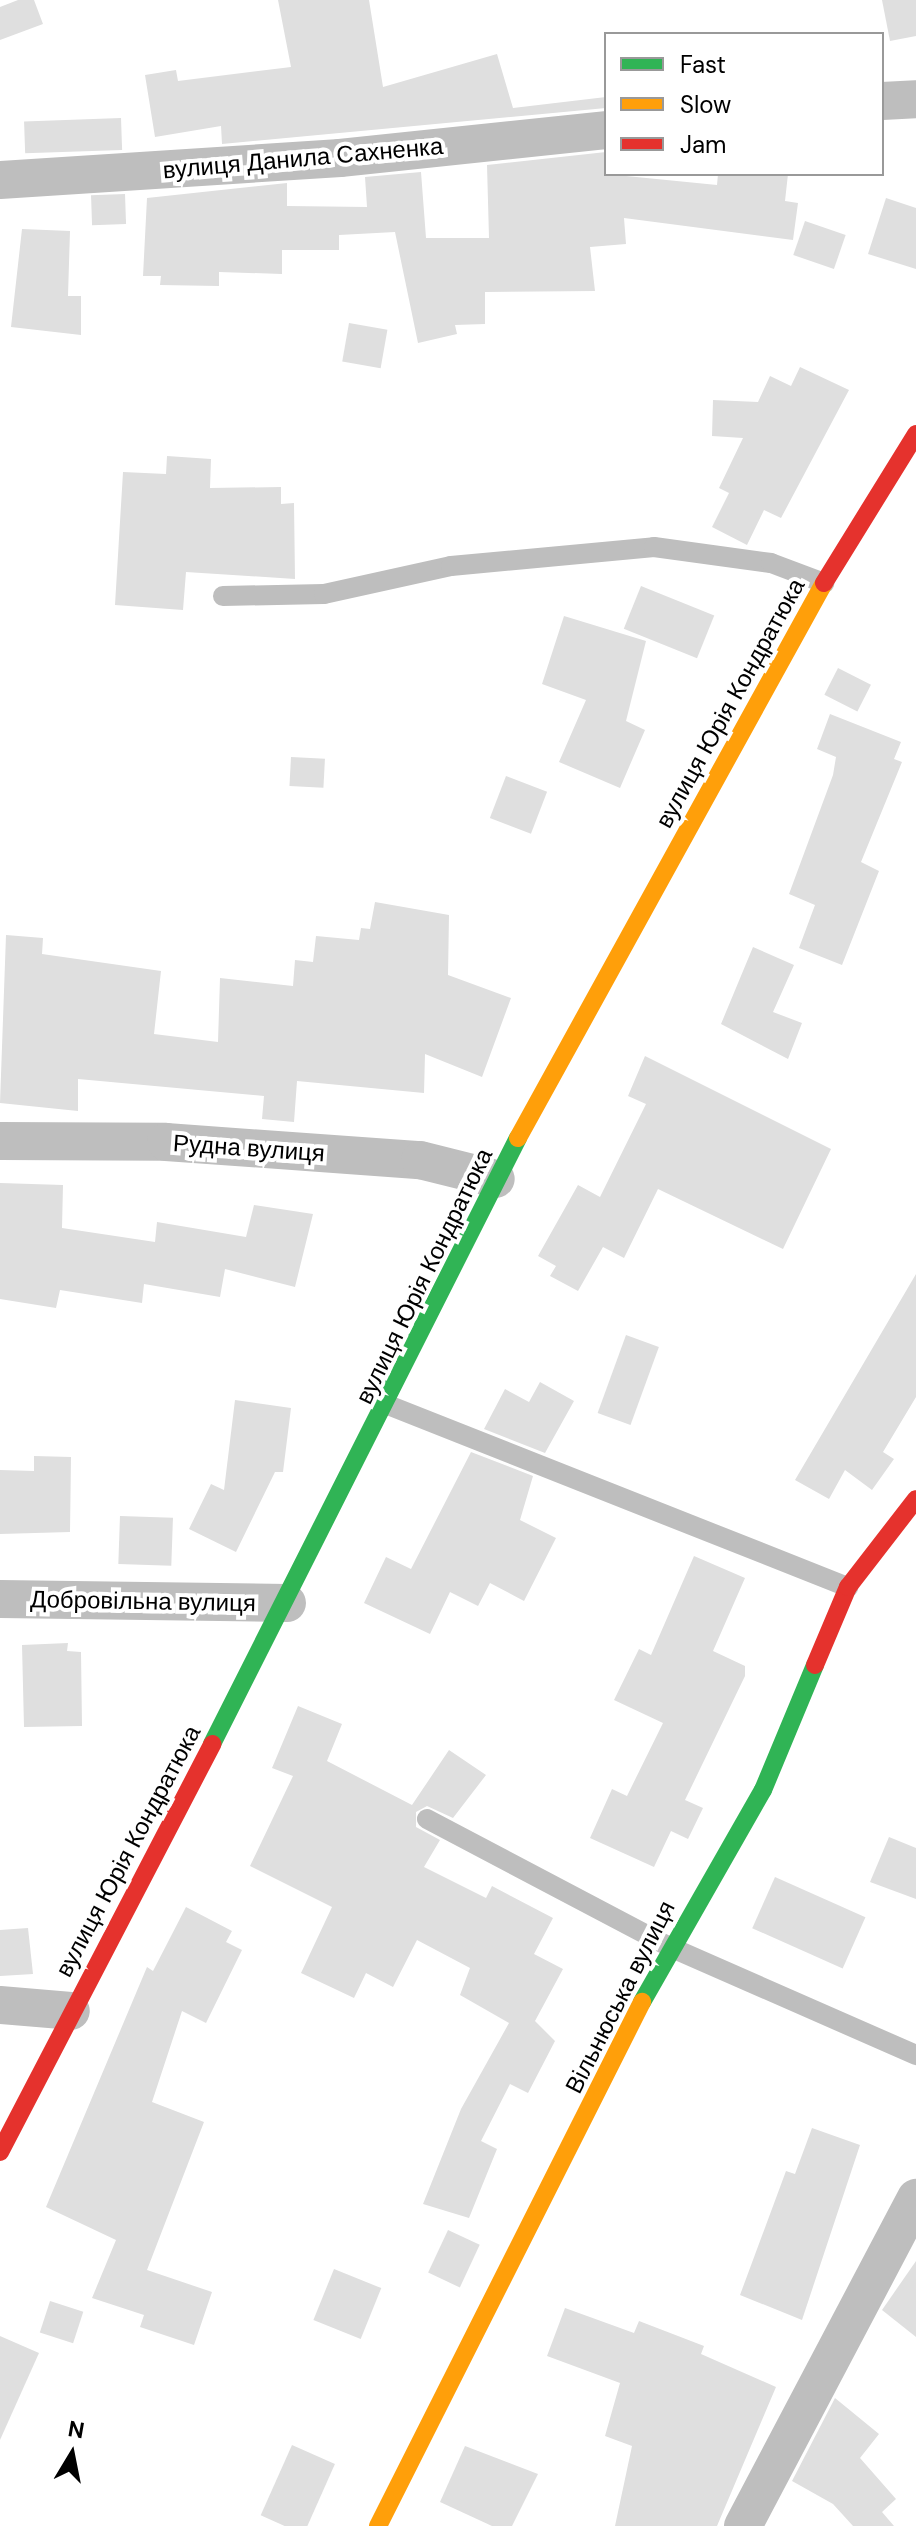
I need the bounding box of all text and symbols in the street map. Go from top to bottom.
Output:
legend [604,32,884,176]
text: Fast [680,49,726,80]
text: Slow [680,89,731,120]
text: Jam [680,129,726,160]
street label: вулиця Данила Сахненка [162,131,444,185]
street label: вулиця Юрія Кондратюка [649,573,811,833]
street label: Рудна вулиця [172,1128,326,1168]
street label: вулиця Юрія Кондратюка [350,1144,498,1408]
street label: Добровільна вулиця [30,1585,256,1617]
street label: вулиця Юрія Кондратюка [49,1720,207,1982]
street label: Вільнюська вулиця [559,1896,681,2098]
north arrow [32,2414,112,2494]
text: N [66,2414,87,2446]

